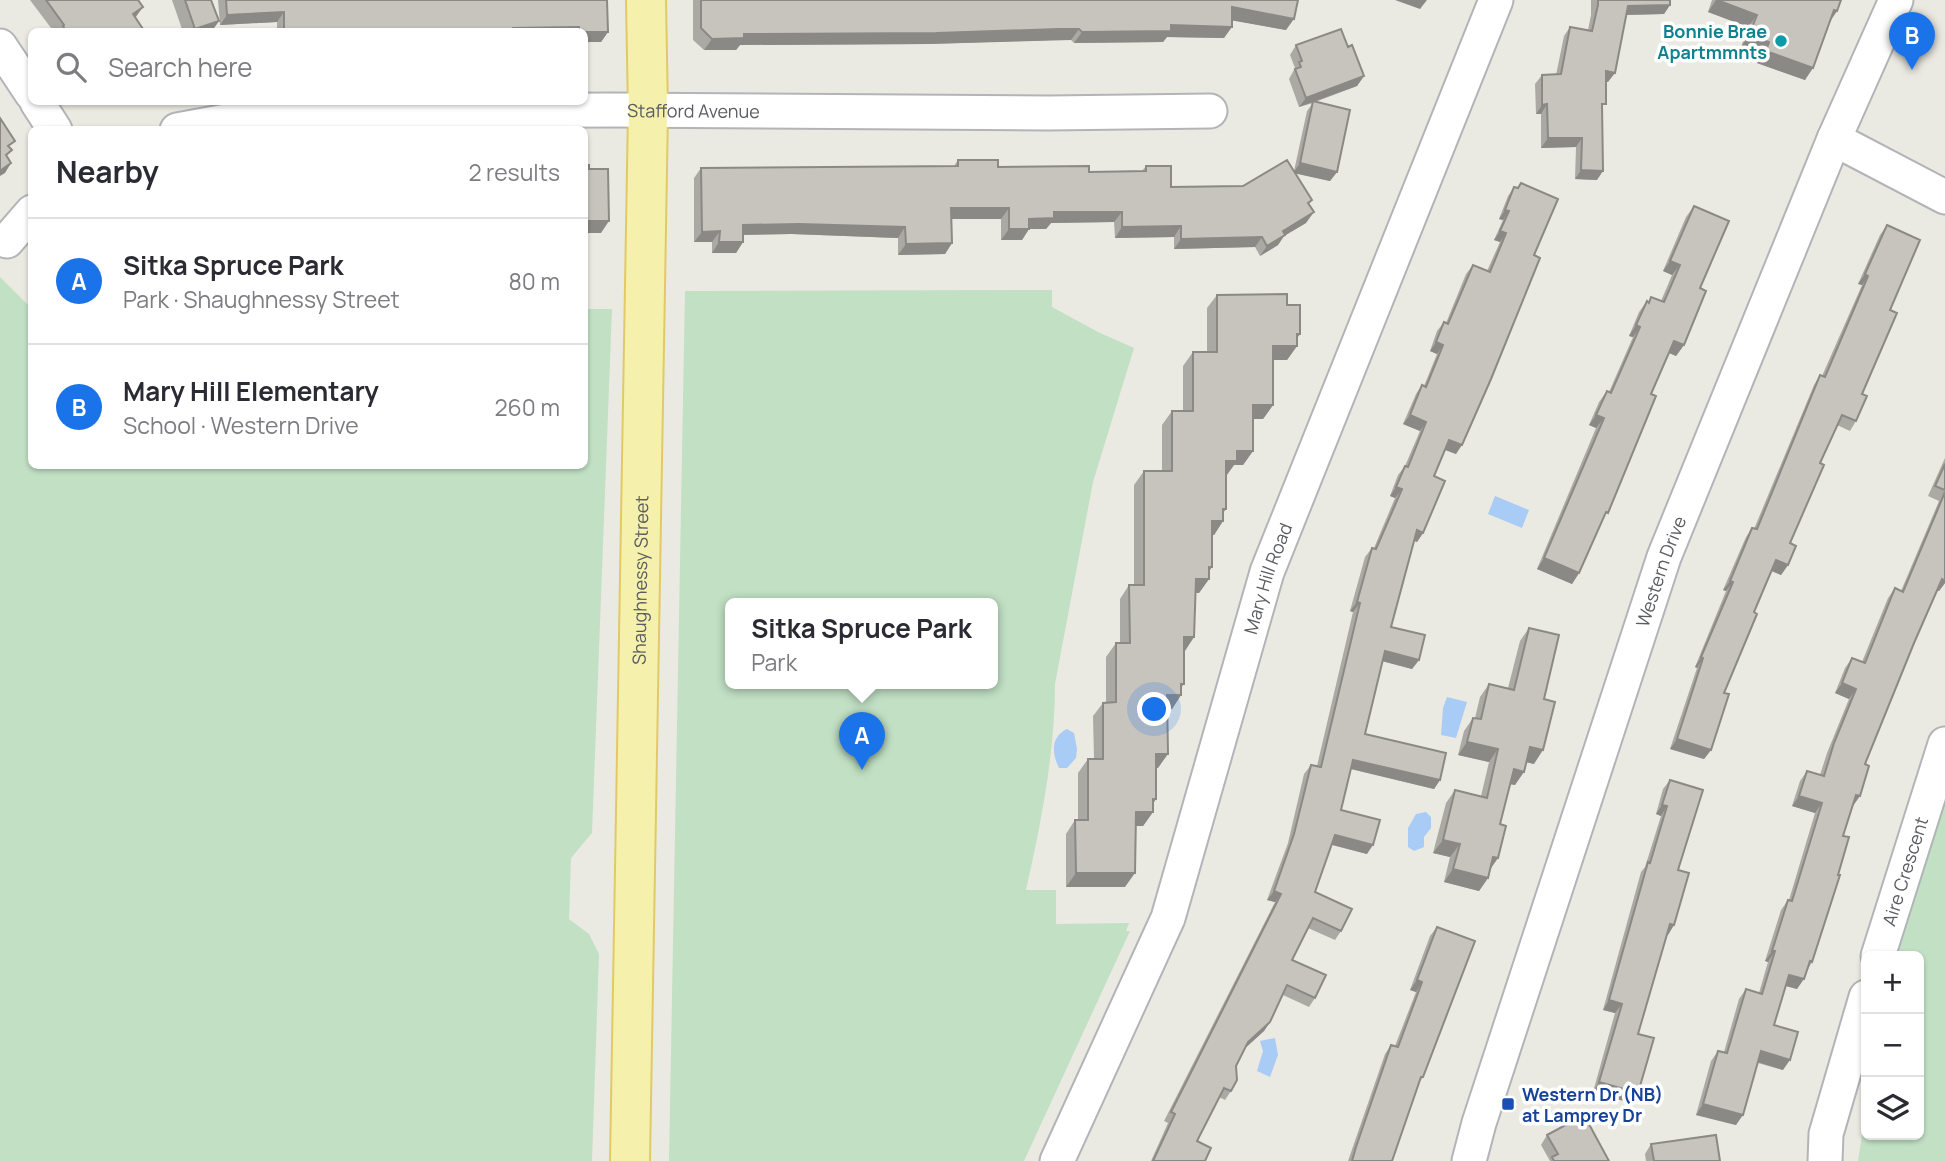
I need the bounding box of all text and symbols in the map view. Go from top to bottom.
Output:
pin: B [1889,12,1935,70]
place label: Bonnie Brae Apartmmnts [1657,19,1767,64]
search box [28,28,588,105]
marker: Bonnie Brae Apartmmnts [1773,33,1789,49]
icon: search [52,48,90,86]
text: Search here [108,49,253,85]
street label: Stafford Avenue [627,98,760,123]
text: Nearby [56,151,159,192]
text: 2 results [468,156,560,188]
text: Sitka Spruce Park [123,247,344,283]
text: A [71,265,87,297]
text: 80 m [509,265,560,297]
text: Park · Shaughnessy Street [123,283,400,315]
text: Mary Hill Elementary [123,373,379,409]
text: B [72,391,86,423]
text: 260 m [494,391,560,423]
text: School · Western Drive [123,409,359,441]
street label: Shaughnessy Street [627,495,653,665]
street label: Western Drive [1630,512,1691,630]
street label: Mary Hill Road [1238,519,1297,637]
popup [725,598,998,689]
text: Sitka Spruce Park [751,610,972,646]
text: Park [751,646,797,678]
your location [1137,692,1171,726]
pin: A [839,712,885,770]
street label: Aire Crescent [1876,814,1933,929]
map controls [1861,951,1924,1140]
button: + [1861,951,1924,1014]
button: − [1861,1014,1924,1077]
button: layers [1861,1077,1924,1140]
place label: Western Dr (NB) at Lamprey Dr [1522,1082,1663,1127]
marker: Western Dr (NB) at Lamprey Dr [1500,1096,1516,1112]

